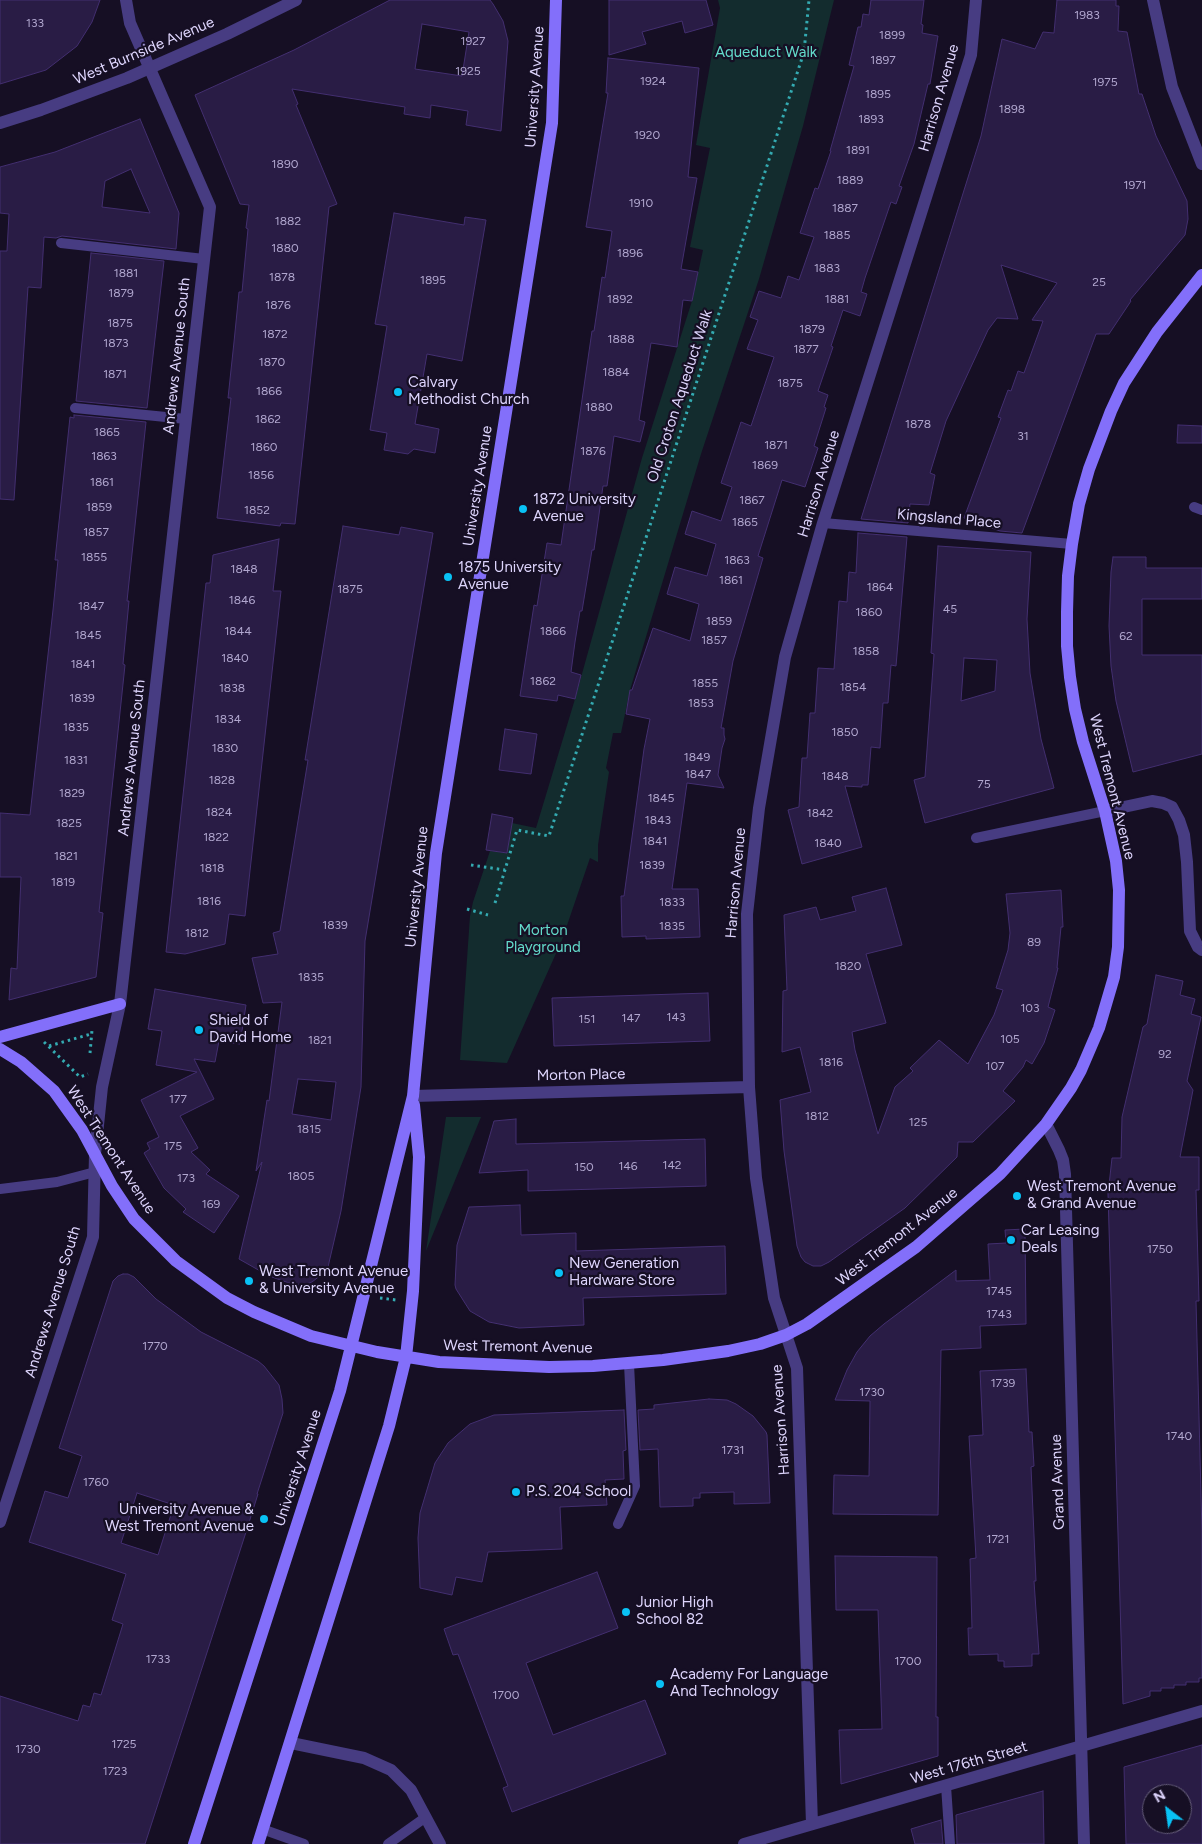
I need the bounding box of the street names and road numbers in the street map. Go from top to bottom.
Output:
street label: West Burnside Avenue [71,13,217,89]
street label: University Avenue [522,26,548,148]
street label: Harrison Avenue [915,42,963,154]
street label: Andrews Avenue South [160,277,194,435]
street label: Old Croton Aqueduct Walk [644,307,716,485]
street label: University Avenue [460,424,496,548]
street label: Harrison Avenue [794,428,844,540]
street label: Kingsland Place [896,505,1002,533]
street label: Andrews Avenue South [115,679,149,837]
street label: West Tremont Avenue [1085,712,1139,862]
street label: University Avenue [402,825,432,949]
street label: Harrison Avenue [722,827,750,939]
street label: Morton Place [536,1065,626,1085]
street label: West Tremont Avenue [63,1083,159,1217]
street label: West Tremont Avenue [833,1184,961,1290]
street label: Andrews Avenue South [21,1224,85,1380]
street label: West Tremont Avenue [443,1337,593,1357]
street label: Harrison Avenue [768,1364,794,1476]
street label: University Avenue [271,1407,325,1529]
street label: Grand Avenue [1047,1434,1069,1530]
street label: West 176th Street [908,1738,1030,1788]

